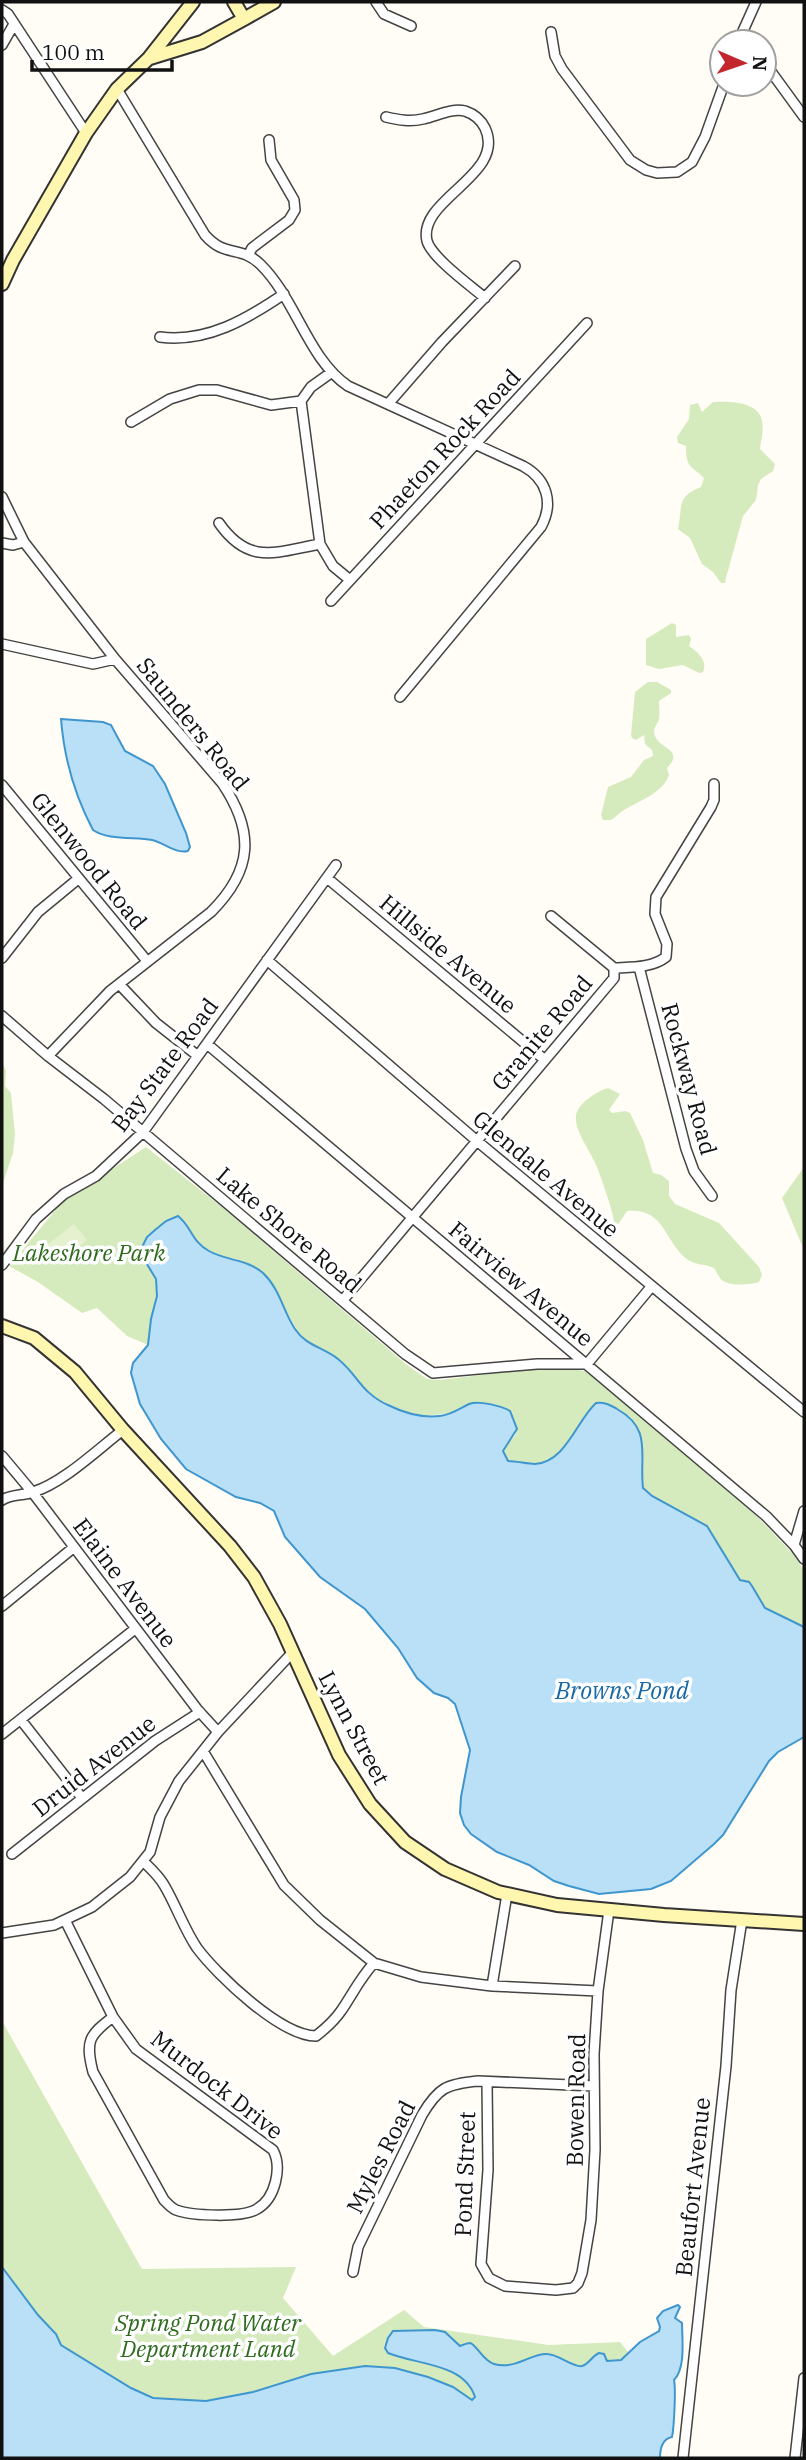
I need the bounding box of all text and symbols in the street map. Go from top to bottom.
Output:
scale bar [32,28,172,72]
north arrow [708,28,778,98]
text: 100 m [42,38,105,66]
text: N [748,56,772,72]
street label: Phaeton Rock Road [362,362,526,535]
street label: Saunders Road [131,651,257,796]
street label: Glenwood Road [25,785,154,935]
street label: Hillside Avenue [374,887,523,1019]
street label: Granite Road [484,968,598,1096]
street label: Bay State Road [104,991,224,1137]
street label: Rockway Road [655,999,725,1158]
street label: Glendale Avenue [467,1103,626,1243]
street label: Lake Shore Road [211,1160,368,1299]
street label: Fairview Avenue [443,1214,600,1353]
park label: Lakeshore Park [12,1237,166,1267]
street label: Elaine Avenue [67,1512,184,1653]
street label: Lynn Street [312,1665,397,1790]
water label: Browns Pond [554,1674,690,1706]
street label: Druid Avenue [26,1708,161,1823]
street label: Murdock Drive [145,2023,290,2145]
street label: Bowen Road [559,2033,591,2167]
street label: Myles Road [339,2095,421,2218]
street label: Beaufort Avenue [668,2096,716,2278]
street label: Pond Street [447,2111,481,2237]
park label: Spring Pond Water Department Land [114,2307,302,2363]

